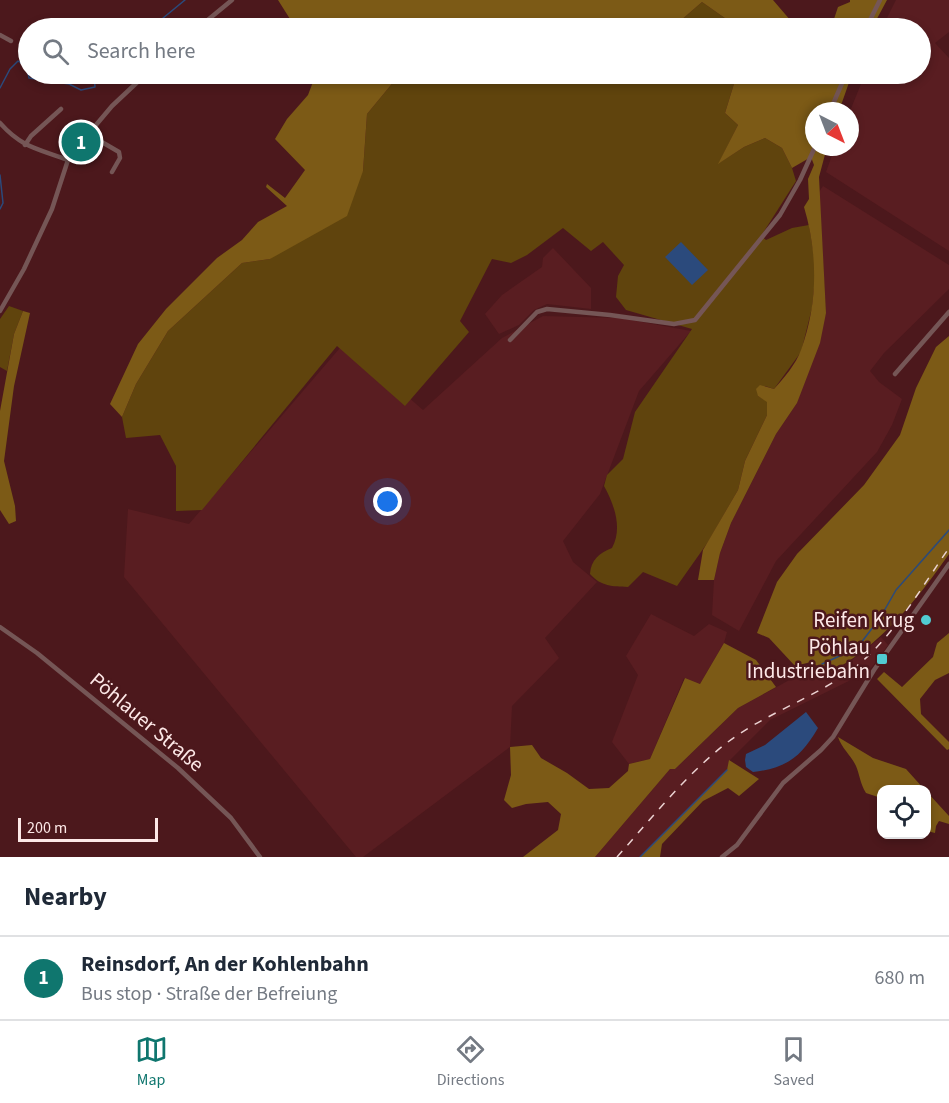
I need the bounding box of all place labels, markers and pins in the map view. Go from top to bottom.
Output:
pin: 1 [62,120,100,164]
place label: Reifen Krug [813,605,914,635]
marker: Reifen Krug [919,613,933,627]
place label: Pöhlau Industriebahn [747,632,870,686]
marker: Pöhlau Industriebahn [875,652,889,666]

